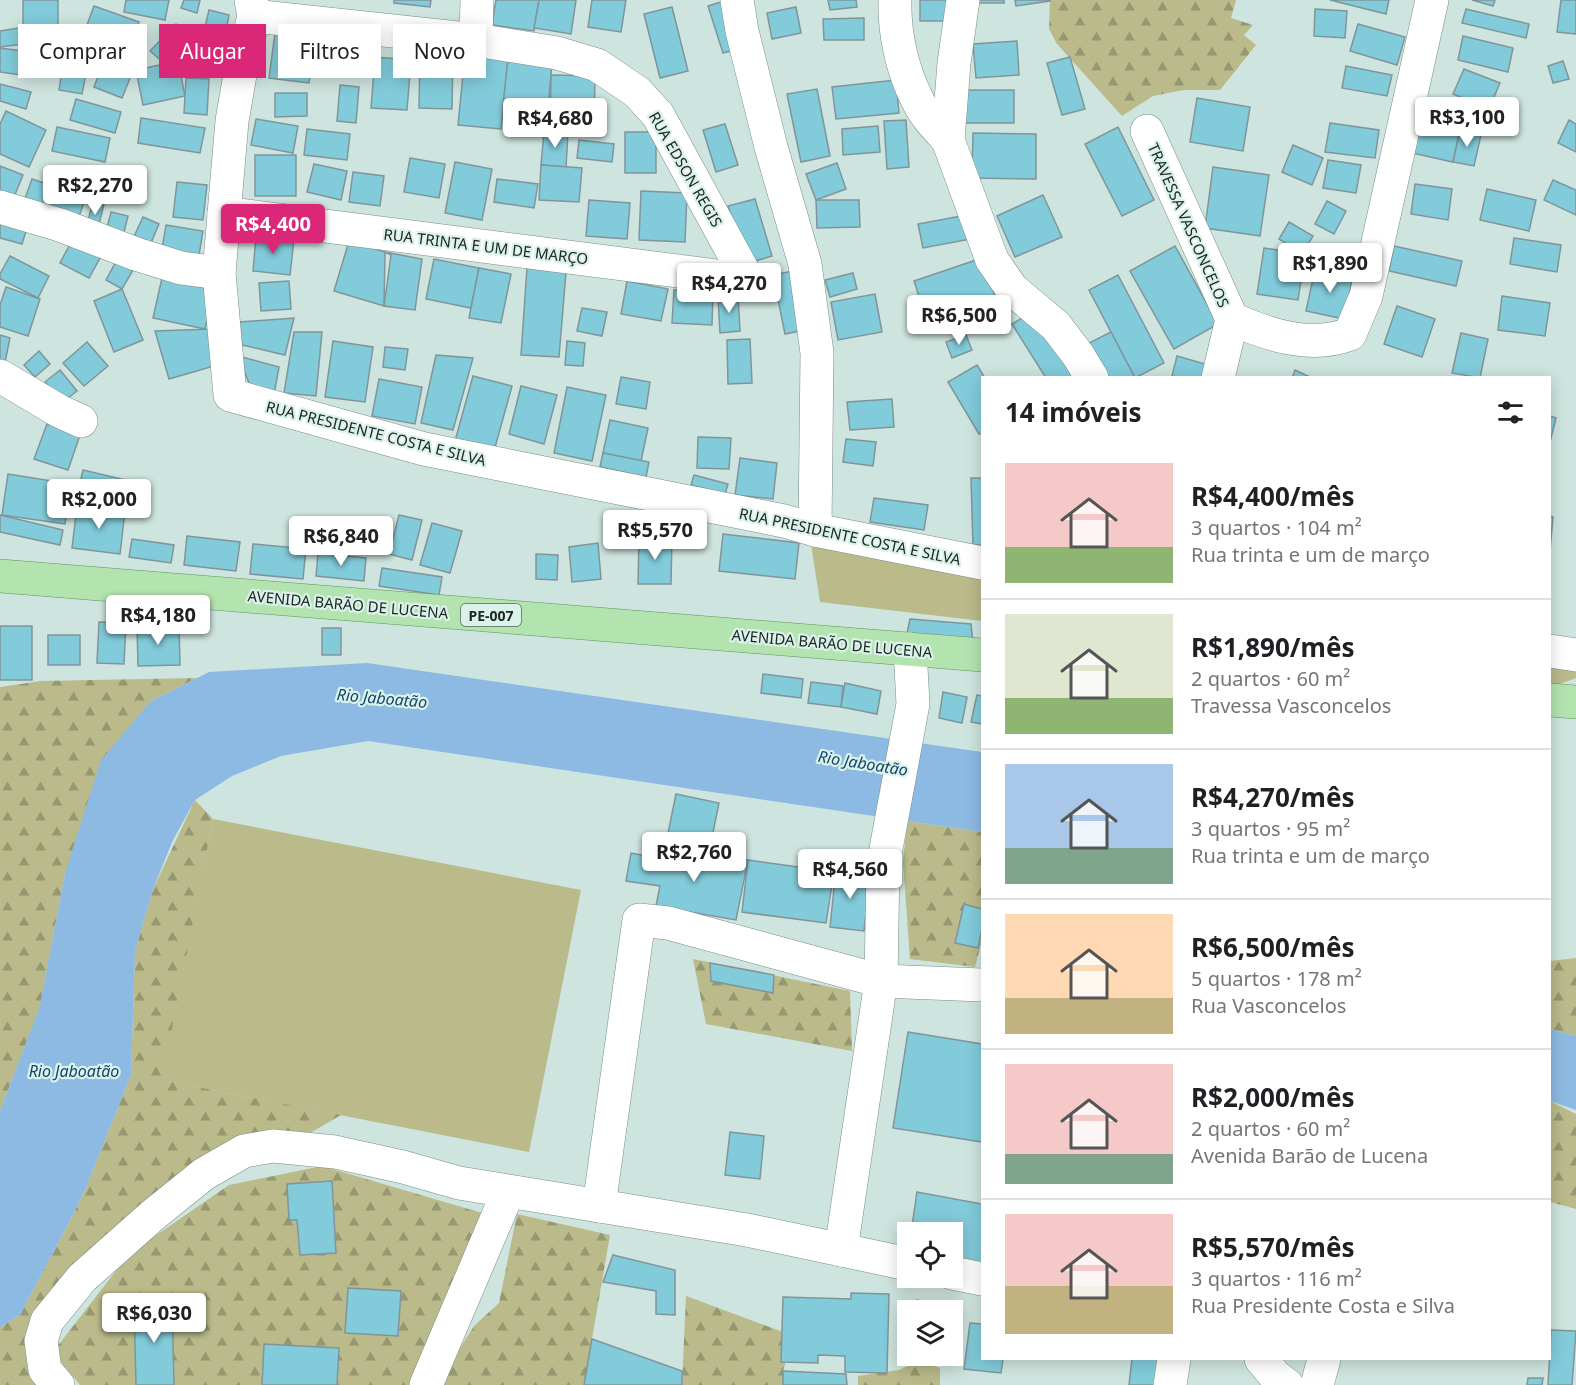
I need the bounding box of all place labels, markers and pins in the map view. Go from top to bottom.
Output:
pin: R$3,100 [1412,97,1522,148]
pin: R$4,680 [500,98,610,149]
pin: R$2,270 [40,165,150,216]
pin: R$4,400 [218,204,328,255]
pin: R$1,890 [1275,243,1385,294]
pin: R$4,270 [674,263,784,314]
pin: R$6,500 [904,295,1014,346]
pin: R$2,000 [44,479,154,530]
pin: R$5,570 [600,510,710,561]
pin: R$6,840 [286,516,396,567]
pin: R$4,180 [103,595,213,646]
pin: R$2,760 [639,832,749,883]
pin: R$4,560 [795,849,905,900]
pin: R$6,030 [99,1293,209,1344]

